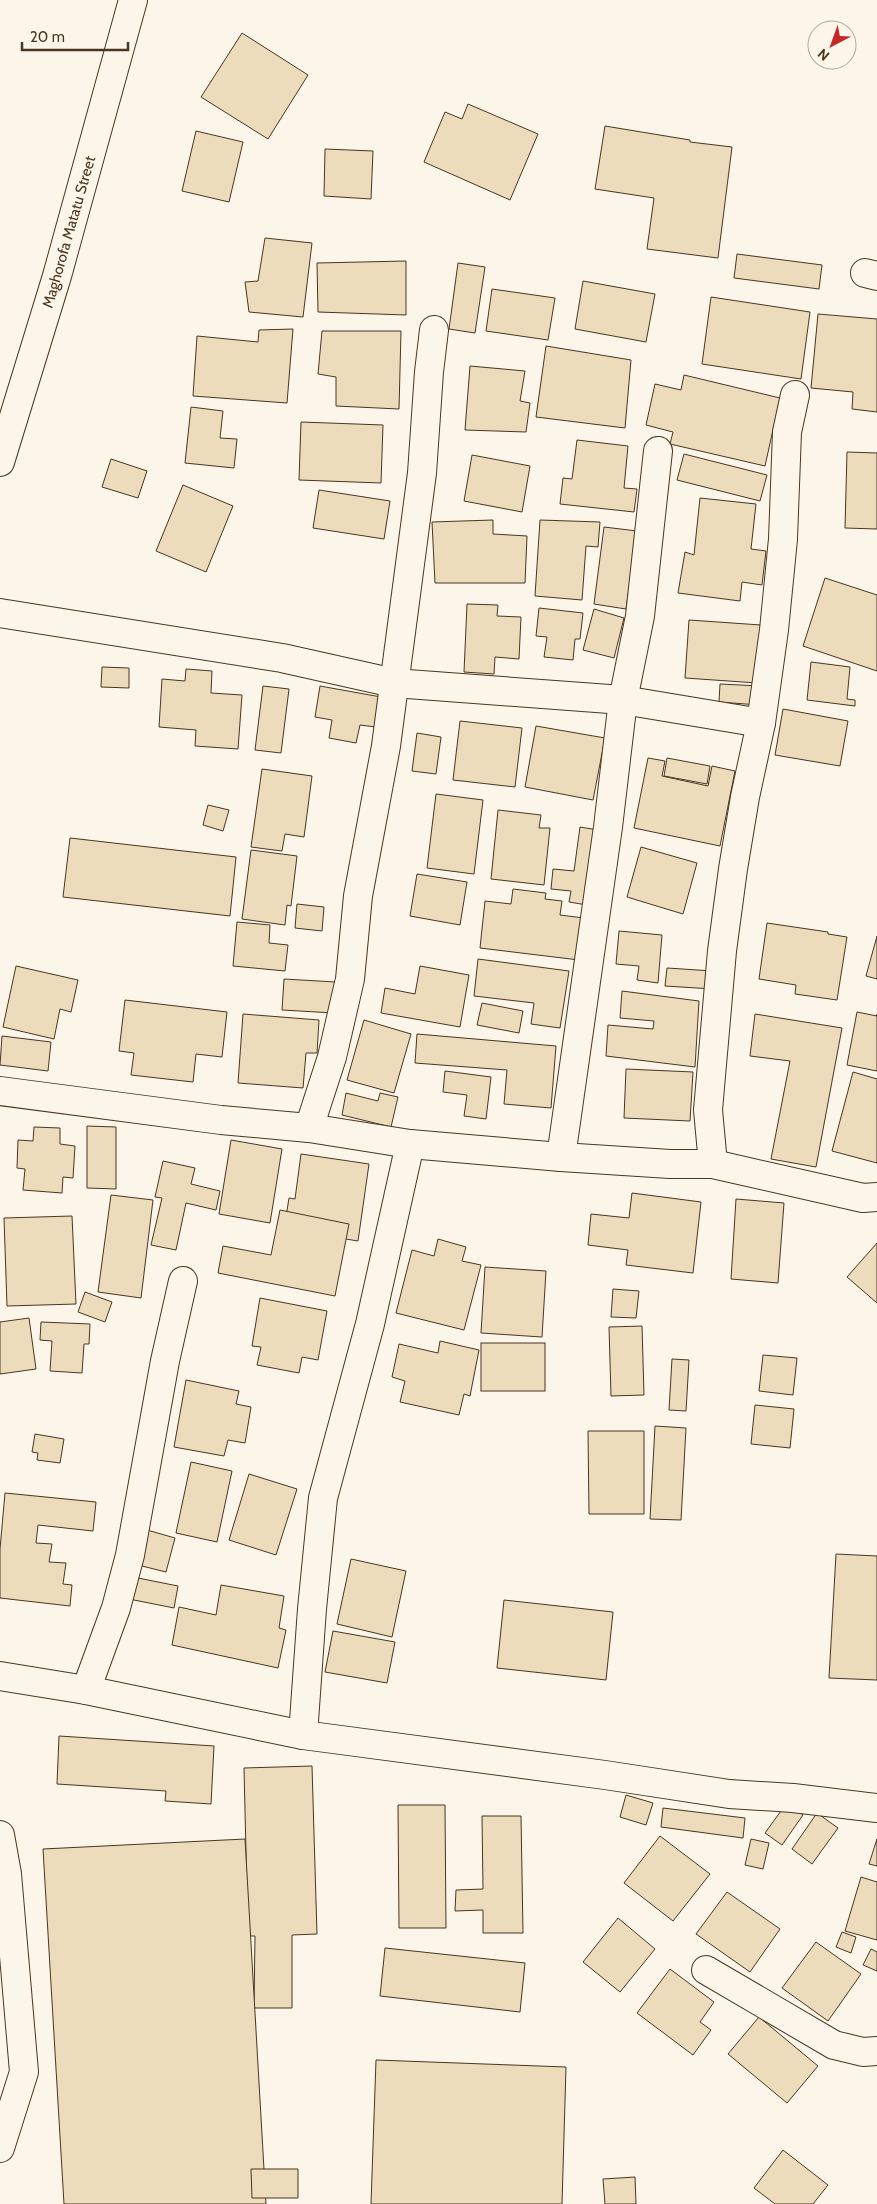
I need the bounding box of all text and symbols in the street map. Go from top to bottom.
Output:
scale bar [22,20,129,52]
north arrow [807,20,857,70]
text: 20 m [30,28,65,46]
text: N [814,45,833,65]
street label: Maghorofa Matatu Street [39,154,99,310]

